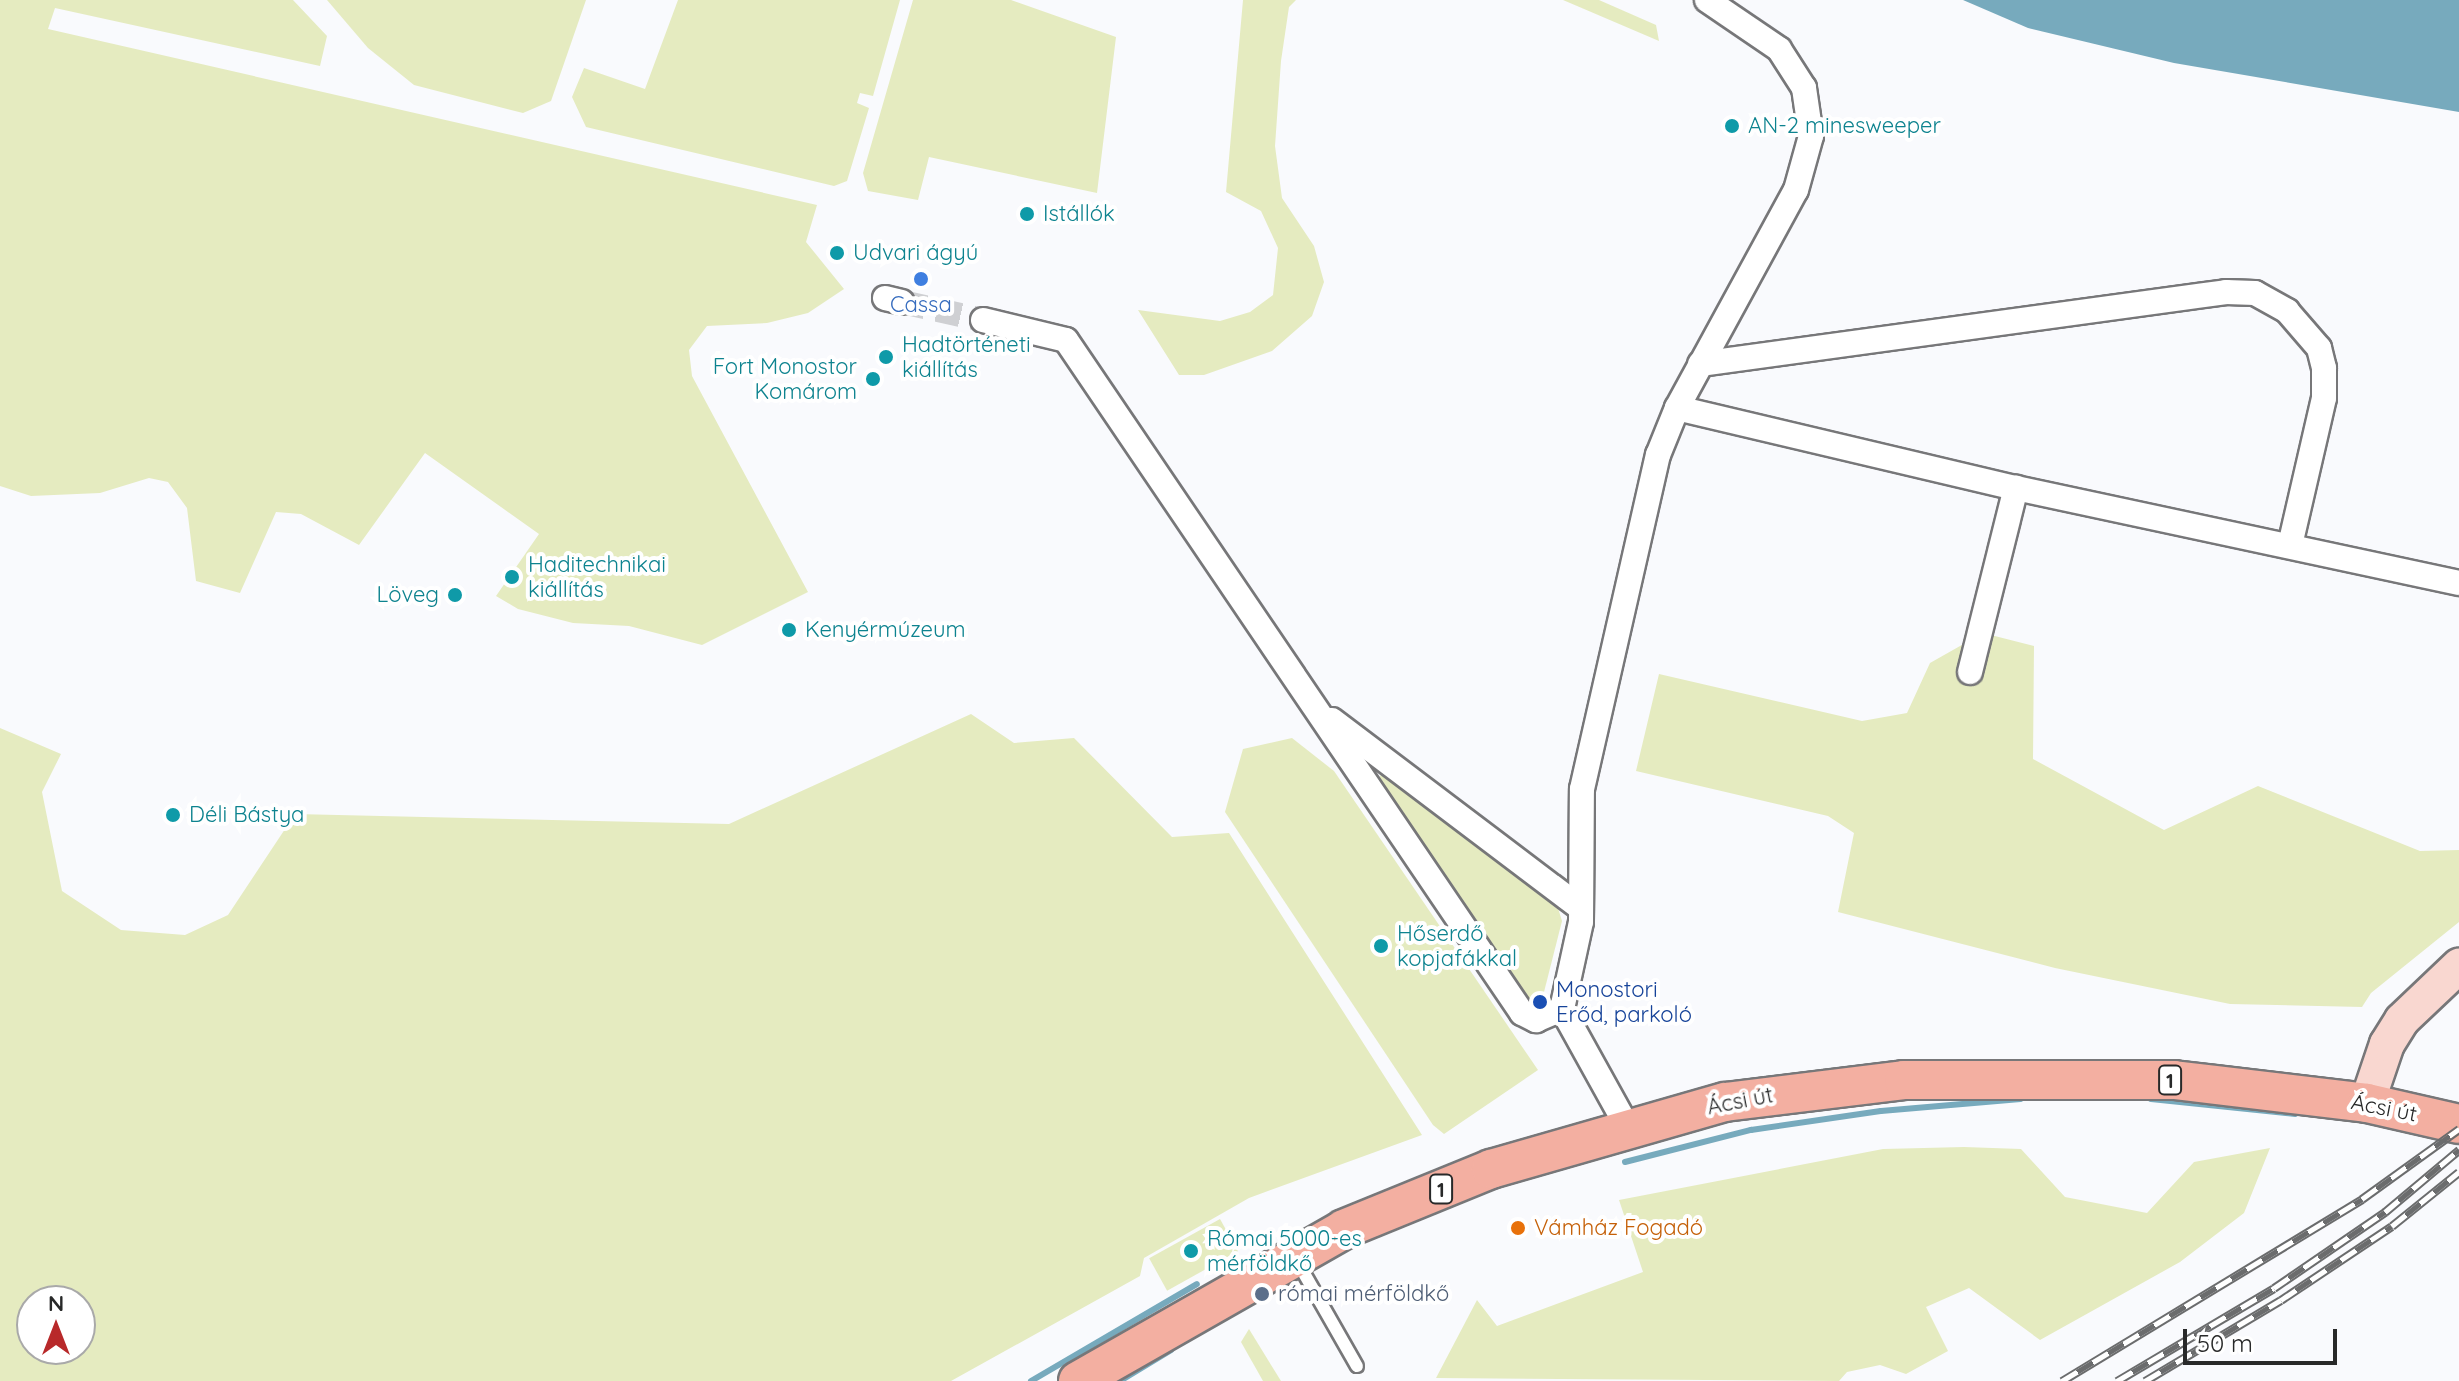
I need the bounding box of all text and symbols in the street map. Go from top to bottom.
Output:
place label: AN-2 minesweeper [1748,113,1941,139]
marker: AN-2 minesweeper [1723,117,1741,135]
place label: Istállók [1043,201,1115,227]
marker: Istállók [1018,205,1036,223]
place label: Udvari ágyú [853,240,978,266]
marker: Udvari ágyú [828,244,846,262]
marker: Cassa [912,270,930,288]
place label: Cassa [890,292,952,318]
place label: Hadtörténeti kiállítás [902,331,1031,382]
marker: Hadtörténeti kiállítás [877,348,895,366]
place label: Fort Monostor Komárom [713,353,857,404]
marker: Fort Monostor Komárom [864,370,882,388]
place label: Haditechnikai kiállítás [528,551,666,602]
marker: Haditechnikai kiállítás [503,568,521,586]
place label: Löveg [377,582,439,608]
marker: Löveg [446,586,464,604]
place label: Kenyérmúzeum [805,617,966,643]
marker: Kenyérmúzeum [780,621,798,639]
place label: Déli Bástya [189,802,304,828]
marker: Déli Bástya [164,806,182,824]
place label: Hőserdő kopjafákkal [1397,920,1517,972]
marker: Hőserdő kopjafákkal [1372,937,1390,955]
place label: Monostori Erőd, parkoló [1556,976,1692,1028]
marker: Monostori Erőd, parkoló [1531,993,1549,1011]
road number: 1 [2158,1064,2182,1096]
street label: Ácsi út [1705,1082,1775,1120]
street label: Ácsi út [2349,1089,2419,1127]
road number: 1 [1429,1173,1453,1205]
place label: Vámház Fogadó [1534,1215,1703,1241]
marker: Vámház Fogadó [1509,1219,1527,1237]
place label: Római 5000-es mérföldkő [1207,1225,1362,1276]
marker: Római 5000-es mérföldkő [1182,1242,1200,1260]
place label: római mérföldkő [1278,1281,1449,1307]
north arrow [16,1285,96,1365]
marker: római mérföldkő [1253,1285,1271,1303]
text: N [48,1289,64,1317]
scale bar [2187,1313,2341,1363]
text: 50 m [2197,1328,2253,1358]

